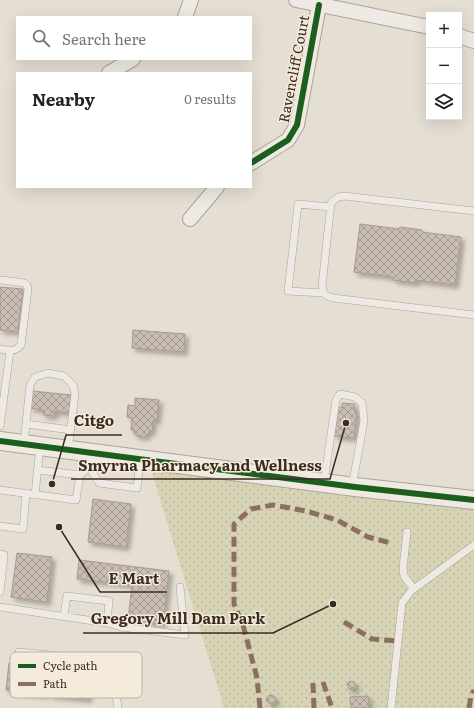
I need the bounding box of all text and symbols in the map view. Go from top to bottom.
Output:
map controls [426,12,462,120]
button: + [426,12,462,48]
street label: Ravencliff Court [273,13,313,124]
search box [16,16,252,60]
icon: search [30,27,52,49]
text: Search here [62,27,146,50]
button: − [426,48,462,84]
button: layers [426,84,462,120]
text: Nearby [32,86,95,111]
text: 0 results [184,89,236,108]
callout: Citgo [66,408,122,435]
text: Citgo [74,408,114,431]
callout: Smyrna Pharmacy and Wellness [71,452,330,479]
text: Smyrna Pharmacy and Wellness [78,453,322,476]
callout: E Mart [100,565,167,592]
text: E Mart [109,566,160,589]
callout: Gregory Mill Dam Park [83,606,273,633]
text: Gregory Mill Dam Park [91,606,266,629]
legend [10,652,142,698]
text: Cycle path [43,657,98,673]
text: Path [43,675,67,691]

